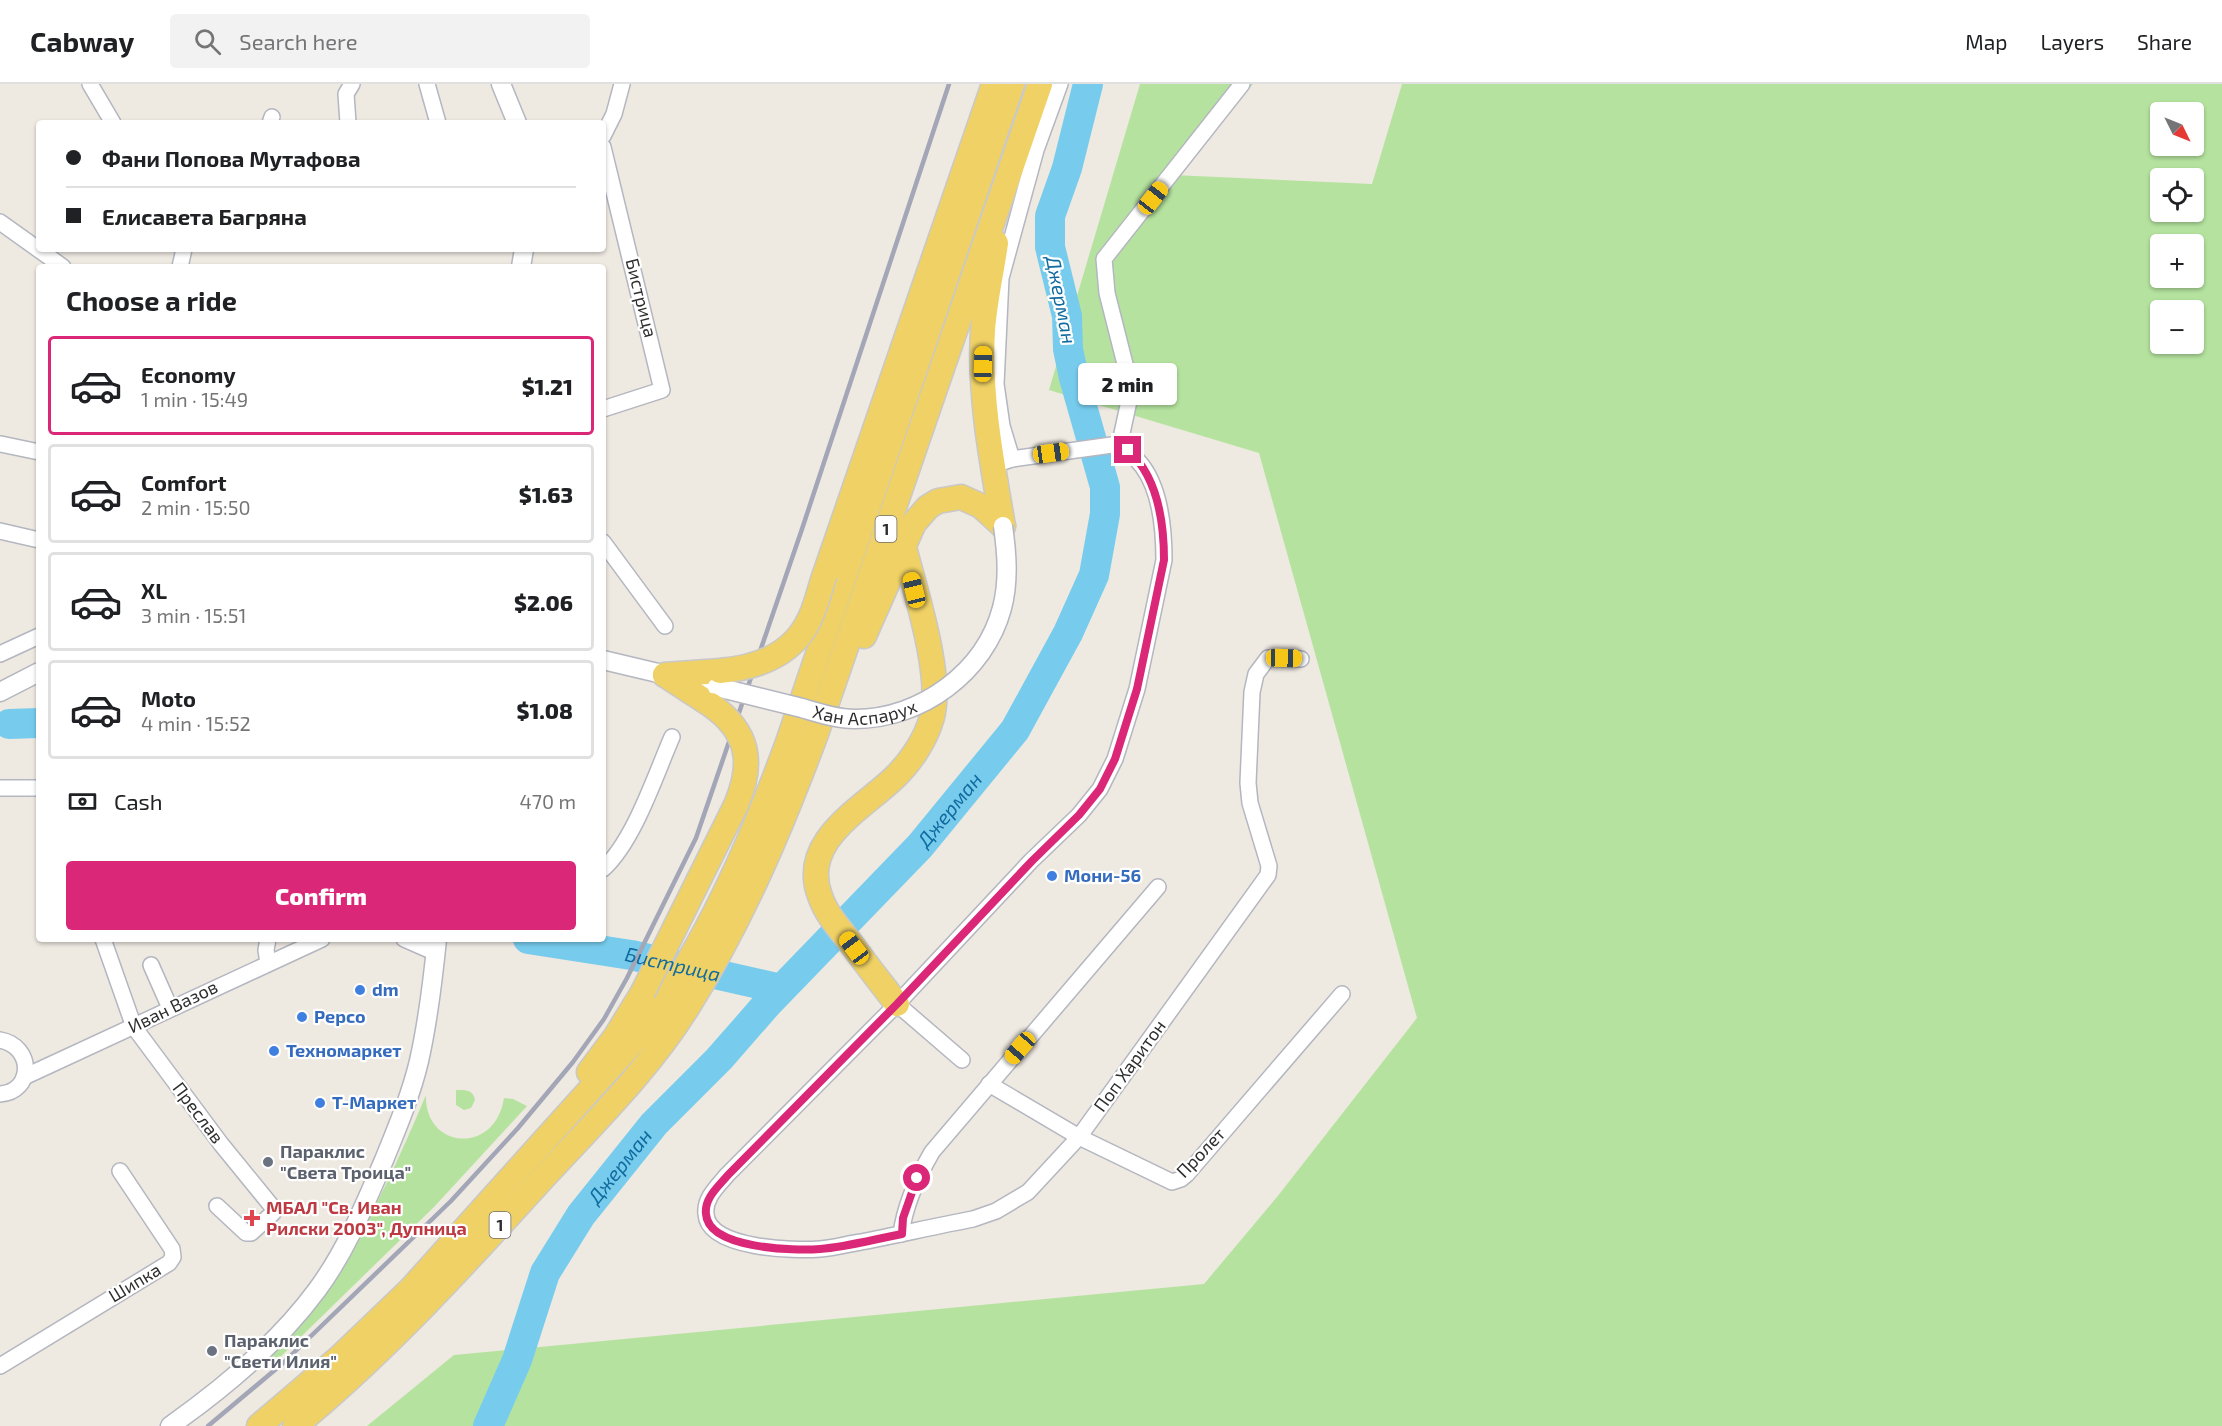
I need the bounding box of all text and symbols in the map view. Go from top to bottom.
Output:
search box [170,14,590,68]
text: Cabway [30,24,134,58]
icon: search [191,25,224,58]
text: Search here [239,28,357,54]
text: Map [1965,29,2007,54]
text: Layers [2040,29,2104,54]
text: Share [2137,29,2192,54]
north arrow [2150,102,2204,156]
map controls [2150,102,2204,354]
text: Фани Попова Мутафова [102,145,361,171]
button: locate [2150,168,2204,222]
car [1135,178,1171,218]
text: Елисавета Багряна [102,203,307,229]
button: + [2150,234,2204,288]
water label: Джерман [1042,253,1082,346]
street label: Бистрица [622,256,662,340]
text: Choose a ride [66,284,237,316]
button: − [2150,300,2204,354]
car [974,346,992,382]
icon: car [69,359,123,413]
text: Economy [141,361,236,387]
callout: 2 min [1078,363,1178,405]
text: 2 min [1102,372,1153,396]
text: $1.21 [522,373,573,399]
text: 1 min · 15:49 [141,387,248,411]
route end [1114,436,1141,463]
car [1032,442,1070,464]
icon: car [69,467,123,521]
text: Comfort [141,469,226,495]
text: $1.63 [519,481,573,507]
text: 2 min · 15:50 [141,495,251,519]
road number: 1 [876,516,896,542]
car [901,570,927,610]
icon: car [69,575,123,629]
text: XL [141,577,167,603]
text: $2.06 [514,589,573,615]
text: 3 min · 15:51 [141,603,246,627]
car [1266,649,1302,667]
icon: car [69,683,123,737]
text: Moto [141,685,196,711]
street label: Хан Аспарух [810,694,920,729]
text: $1.08 [516,697,573,723]
text: 4 min · 15:52 [141,711,251,735]
water label: Джерман [911,767,986,852]
icon: cash [66,785,99,818]
text: Cash [114,788,163,814]
text: 470 m [519,789,576,813]
button: Confirm [66,861,576,930]
place label: Мони-56 [1064,864,1141,886]
marker: Мони-56 [1045,869,1059,883]
car [836,928,872,968]
water label: Бистрица [623,941,723,986]
street label: Иван Вазов [124,975,221,1037]
place label: dm [372,978,399,1000]
marker: dm [353,983,367,997]
place label: Pepco [314,1005,366,1027]
marker: Pepco [295,1010,309,1024]
street label: Поп Харитон [1089,1015,1170,1116]
car [1001,1029,1039,1067]
place label: Техномаркет [286,1039,401,1061]
marker: Техномаркет [267,1044,281,1058]
street label: Преслав [169,1077,229,1147]
place label: Т-Маркет [332,1091,416,1113]
marker: Т-Маркет [313,1096,327,1110]
street label: Пролет [1171,1123,1229,1182]
water label: Джерман [581,1124,656,1209]
place label: Параклис "Света Троица" [280,1140,411,1183]
marker: Параклис "Света Троица" [261,1155,275,1169]
route start [903,1164,930,1191]
place label: МБАЛ "Св. Иван Рилски 2003", Дупница [266,1196,467,1239]
marker: МБАЛ "Св. Иван Рилски 2003", Дупница [243,1209,261,1227]
road number: 1 [490,1212,510,1238]
street label: Шипка [104,1258,165,1306]
place label: Параклис "Свети Илия" [224,1329,337,1372]
marker: Параклис "Свети Илия" [205,1344,219,1358]

